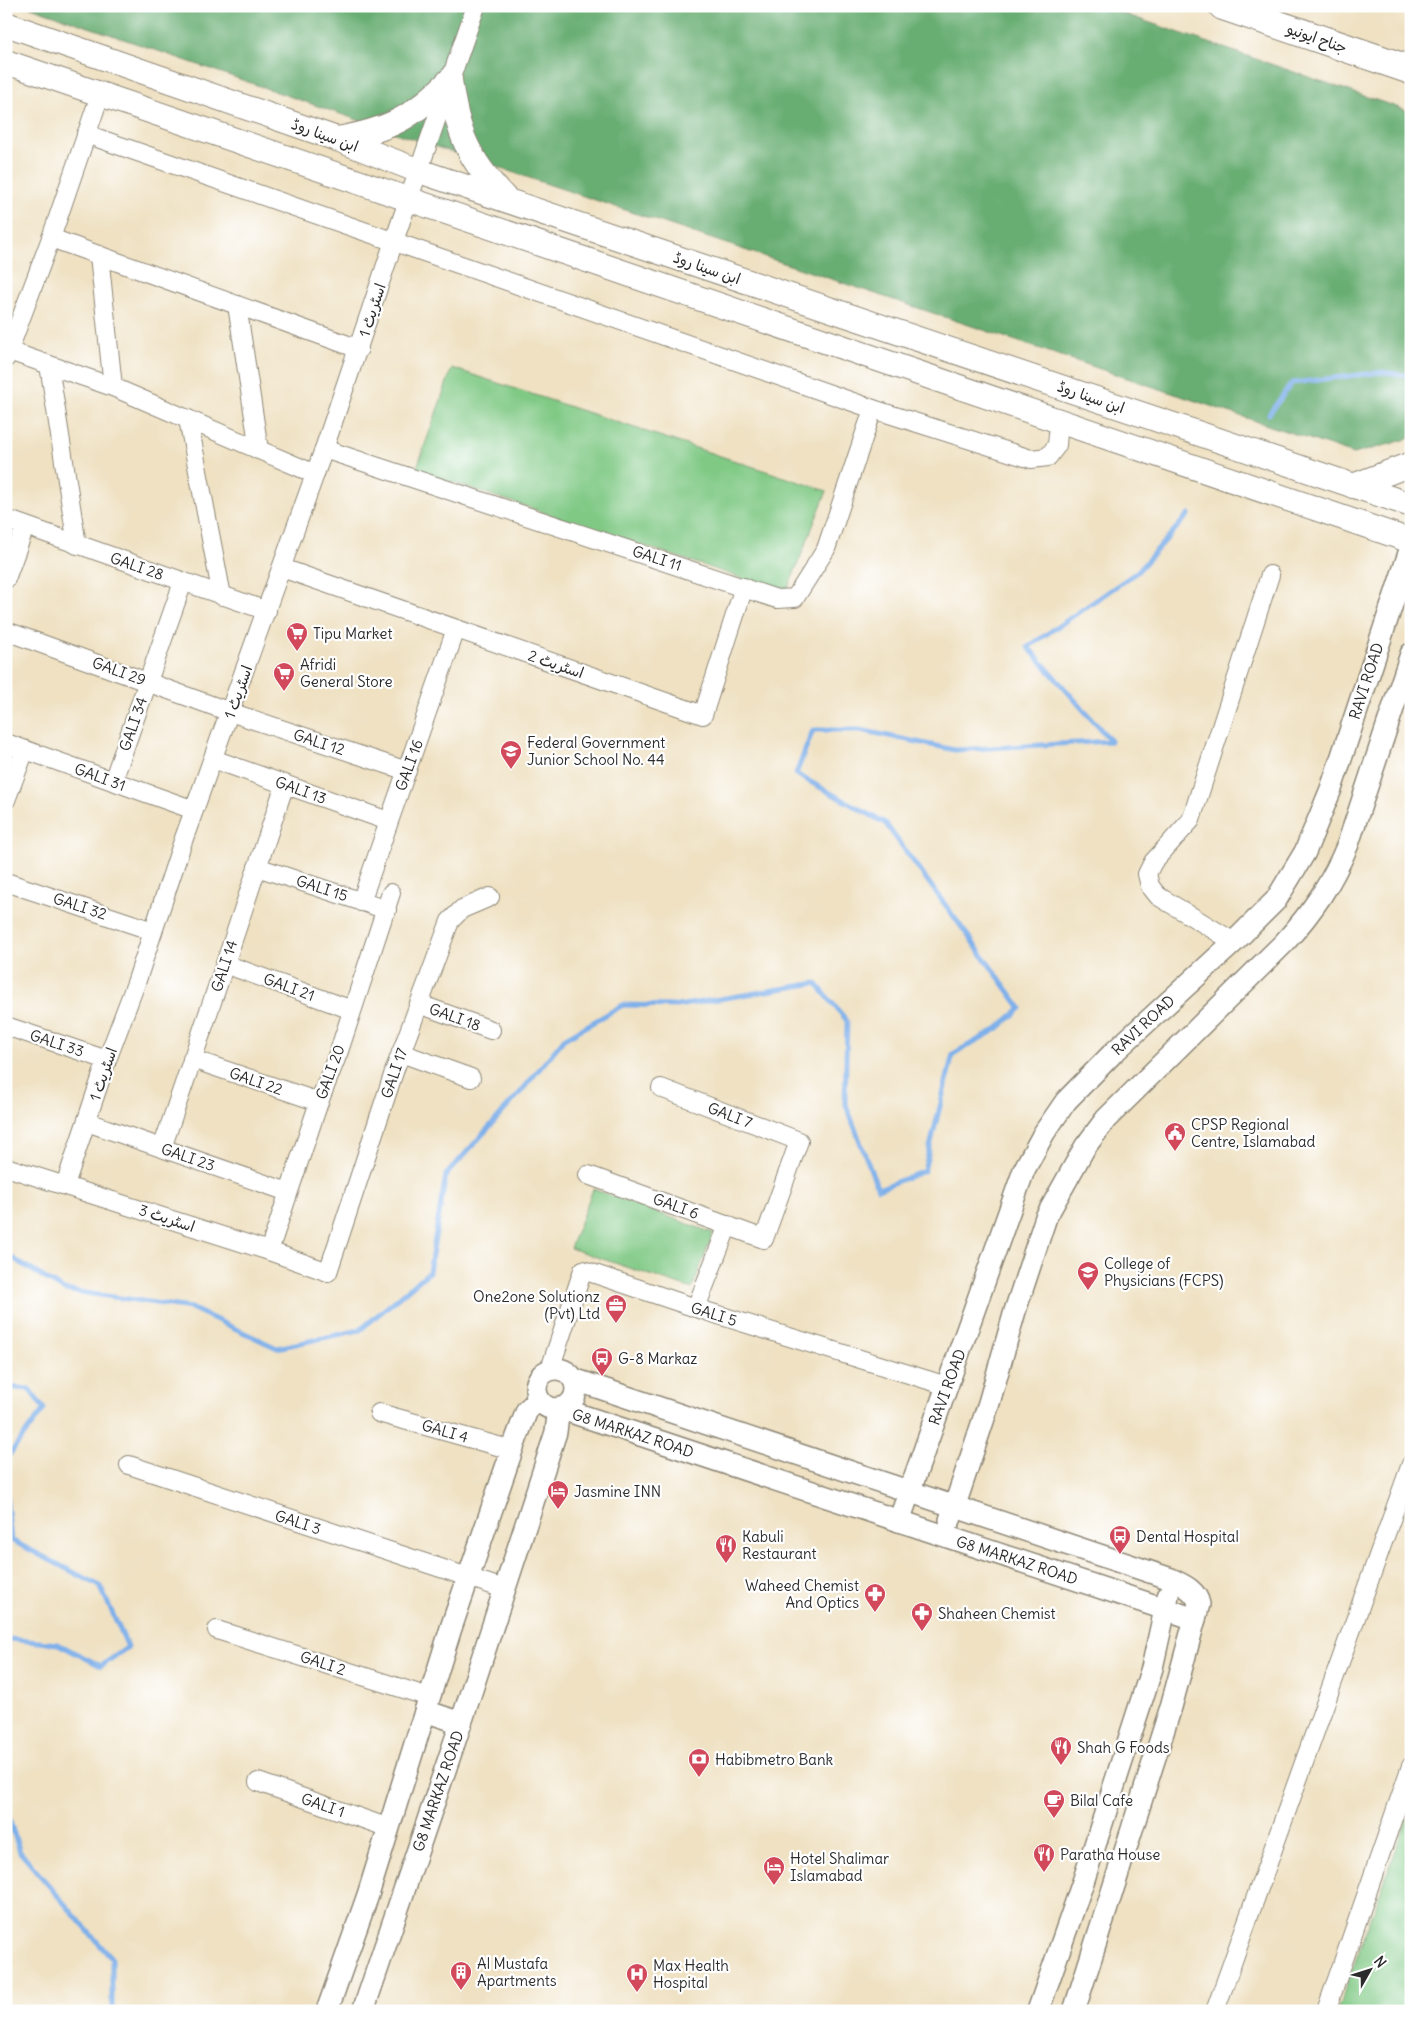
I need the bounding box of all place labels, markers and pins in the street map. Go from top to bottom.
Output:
supermarket icon: Tipu Market [285,621,309,652]
place label: Tipu Market [313,624,393,643]
place label: Afridi General Store [300,655,392,691]
supermarket icon: Afridi General Store [272,661,296,692]
place label: Federal Government Junior School No. 44 [527,733,665,769]
school or university icon: Federal Government Junior School No. 44 [499,739,523,770]
place label: CPSP Regional Centre, Islamabad [1191,1115,1315,1151]
public building icon: CPSP Regional Centre, Islamabad [1163,1121,1187,1152]
place label: College of Physicians (FCPS) [1104,1254,1224,1290]
school or university icon: College of Physicians (FCPS) [1076,1260,1100,1291]
place label: One2one Solutionz (Pvt) Ltd [473,1287,600,1323]
office icon: One2one Solutionz (Pvt) Ltd [604,1293,628,1324]
bus stop icon: G-8 Markaz [590,1346,614,1377]
place label: G-8 Markaz [618,1349,698,1368]
hotel icon: Jasmine INN [546,1479,570,1510]
place label: Jasmine INN [574,1482,661,1501]
bus stop icon: Dental Hospital [1108,1524,1132,1555]
place label: Kabuli Restaurant [742,1527,817,1563]
place label: Dental Hospital [1136,1527,1239,1546]
restaurant icon: Kabuli Restaurant [714,1533,738,1564]
place label: Waheed Chemist And Optics [745,1576,859,1612]
pharmacy icon: Waheed Chemist And Optics [863,1582,887,1613]
pharmacy icon: Shaheen Chemist [910,1601,934,1632]
place label: Shaheen Chemist [938,1604,1056,1623]
restaurant icon: Shah G Foods [1049,1735,1073,1766]
place label: Shah G Foods [1077,1738,1170,1757]
bank icon: Habibmetro Bank [687,1747,711,1778]
place label: Habibmetro Bank [715,1750,834,1769]
cafe icon: Bilal Cafe [1042,1788,1066,1819]
place label: Bilal Cafe [1070,1791,1133,1810]
restaurant icon: Paratha House [1032,1842,1056,1873]
place label: Paratha House [1060,1845,1160,1864]
place label: Hotel Shalimar Islamabad [790,1849,889,1885]
hotel icon: Hotel Shalimar Islamabad [762,1855,786,1886]
place label: Al Mustafa Apartments [477,1954,557,1990]
place label: Max Health Hospital [653,1956,729,1992]
building icon: Al Mustafa Apartments [449,1960,473,1991]
hospital icon: Max Health Hospital [625,1962,649,1993]

